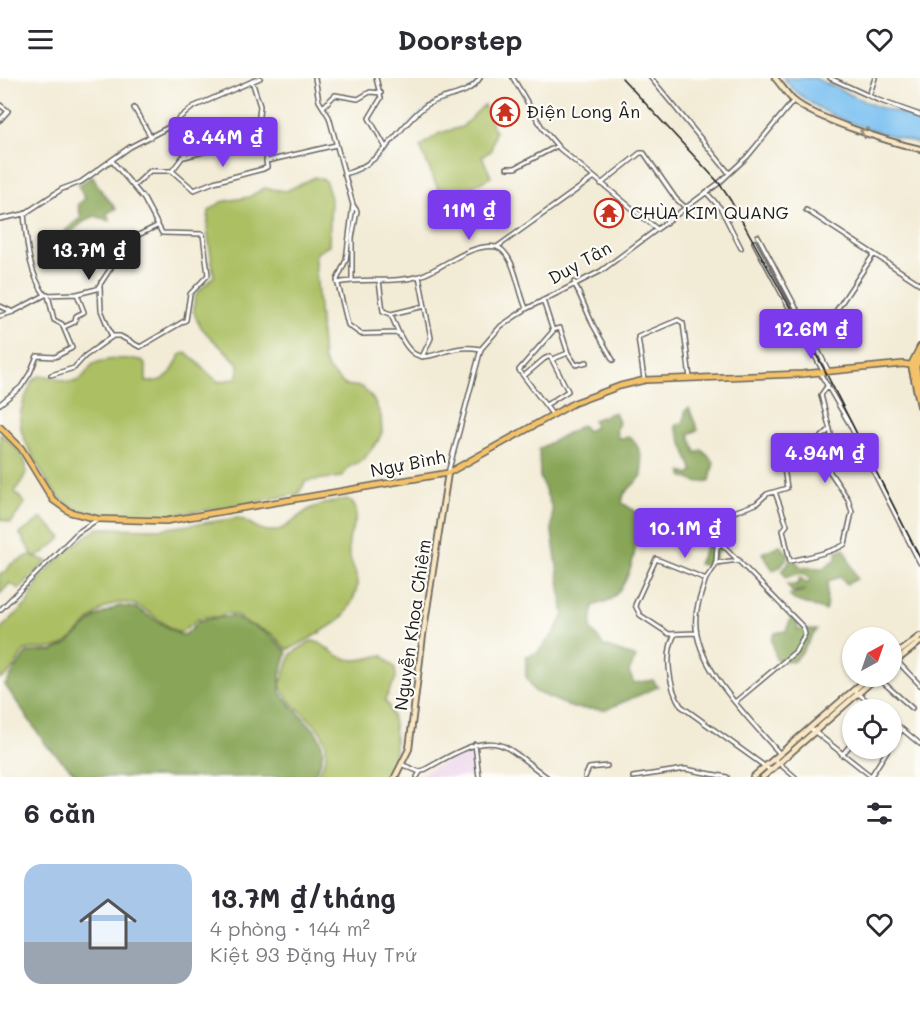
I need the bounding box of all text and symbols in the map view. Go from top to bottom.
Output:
text: Doorstep [398,22,522,57]
icon: menu [24,23,57,56]
icon: heart [863,23,896,56]
temple icon: Điện Long Ân [489,96,521,128]
place label: Điện Long Ân [526,99,640,123]
pin: 8.44M ₫ [168,117,278,168]
text: 8.44M ₫ [183,123,263,149]
one-way arrow [859,127,870,139]
pin: 11M ₫ [427,190,511,241]
text: 11M ₫ [442,196,496,222]
temple icon: CHÙA KIM QUANG [593,197,625,229]
place label: CHÙA KIM QUANG [630,200,789,224]
pin: 13.7M ₫ [34,230,144,281]
street label: Duy Tân [544,235,615,289]
text: 13.7M ₫ [51,236,127,262]
pin: 12.6M ₫ [756,309,866,360]
text: 12.6M ₫ [773,315,849,341]
pin: 4.94M ₫ [770,433,880,484]
text: 4.94M ₫ [785,439,865,465]
street label: Ngự Bình [368,444,448,482]
pin: 10.1M ₫ [630,508,740,559]
text: 10.1M ₫ [648,514,722,540]
street label: Nguyễn Khoa Chiêm [388,538,436,712]
north arrow [842,627,902,687]
map controls [842,627,902,759]
button: locate [842,699,902,759]
text: 6 căn [24,796,96,830]
icon: filters [863,797,896,830]
text: 13.7M ₫/tháng [210,881,396,915]
icon: home [72,888,144,960]
icon: heart [863,908,896,941]
text: 4 phòng · 144 m² [210,915,370,941]
text: Kiệt 93 Đặng Huy Trứ [210,941,416,967]

